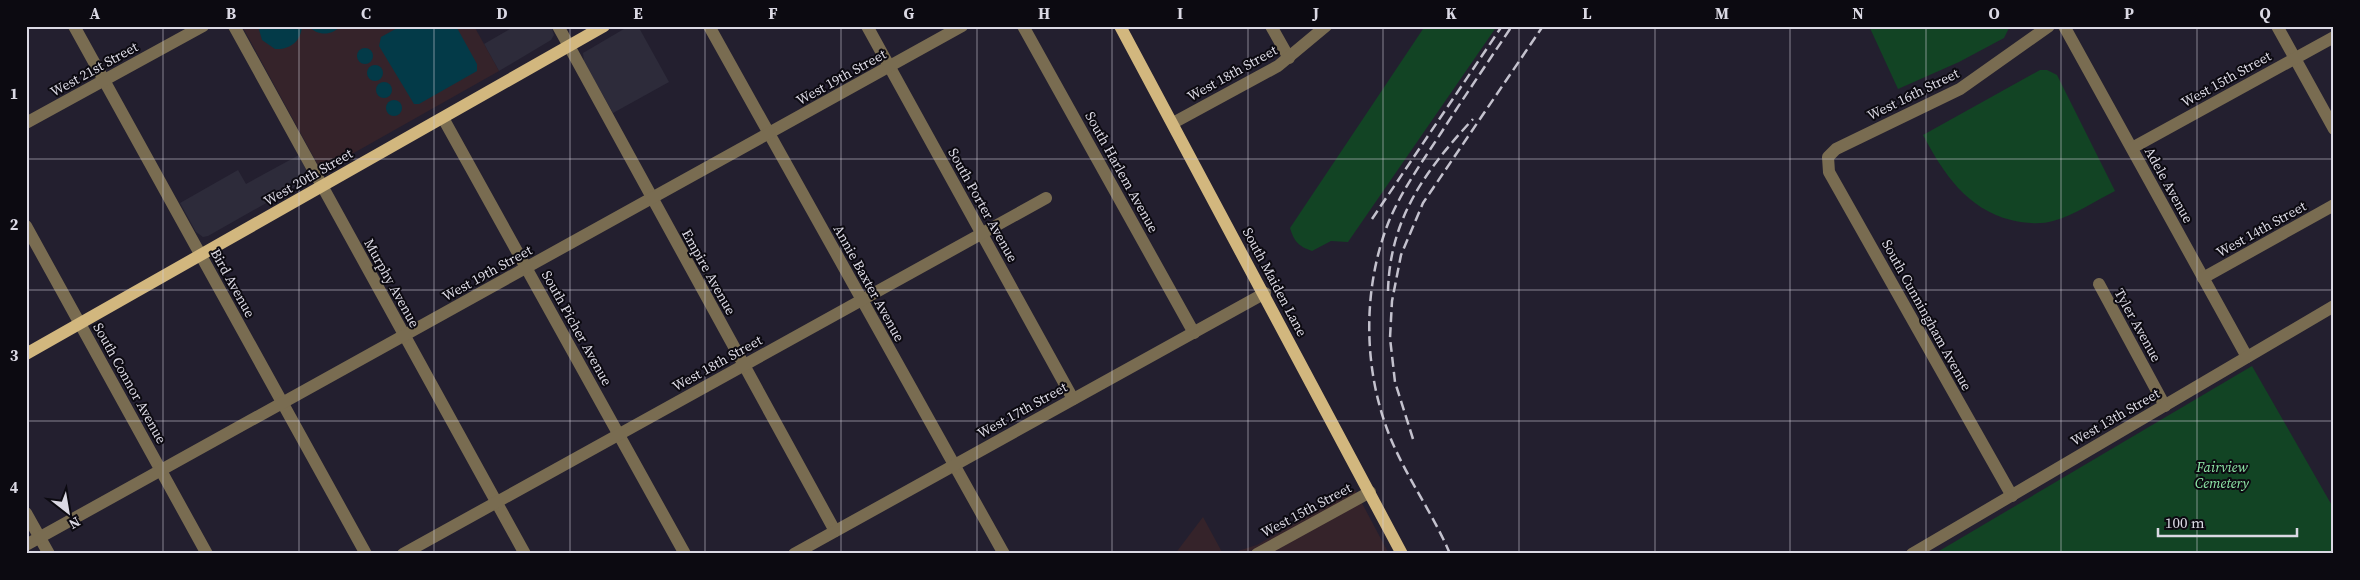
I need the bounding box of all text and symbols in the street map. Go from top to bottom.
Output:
text: A [90,2,101,24]
text: B [226,2,237,24]
text: C [361,2,371,24]
text: D [496,2,508,24]
text: E [633,2,643,24]
text: F [768,2,778,24]
text: G [904,2,915,24]
text: H [1038,2,1050,24]
text: I [1177,2,1183,24]
text: J [1312,2,1319,24]
text: K [1445,2,1457,24]
text: L [1582,2,1592,24]
text: M [1715,2,1729,24]
text: N [1852,2,1864,24]
text: O [1988,2,2000,24]
text: P [2124,2,2134,24]
text: Q [2259,2,2271,24]
street label: West 21st Street [46,36,142,101]
street label: West 18th Street [1183,40,1281,106]
street label: West 19th Street [792,44,890,110]
street label: West 15th Street [2177,46,2275,112]
street label: West 16th Street [1864,63,1963,125]
text: 1 [10,82,18,104]
street label: South Harlem Avenue [1080,108,1164,236]
street label: West 20th Street [260,143,357,211]
street label: Adele Avenue [2140,143,2198,227]
street label: South Porter Avenue [943,144,1023,266]
street label: West 14th Street [2212,196,2310,262]
text: 2 [10,213,19,235]
street label: Annie Baxter Avenue [829,221,909,345]
street label: South Maiden Lane [1238,224,1312,340]
street label: Empire Avenue [677,225,741,319]
street label: Murphy Avenue [359,235,425,331]
street label: South Cunningham Avenue [1877,236,1977,394]
street label: West 19th Street [438,240,536,306]
street label: Bird Avenue [206,245,260,321]
street label: South Picher Avenue [537,267,617,389]
street label: Tyler Avenue [2110,285,2166,365]
street label: South Connor Avenue [88,319,172,447]
street label: West 18th Street [668,330,766,396]
text: 3 [10,344,19,366]
street label: West 17th Street [973,377,1071,443]
street label: West 13th Street [2067,383,2164,451]
park label: Fairview Cemetery [2195,457,2249,493]
text: 4 [10,476,19,498]
street label: West 15th Street [1257,478,1355,542]
north arrow [42,488,92,538]
scale bar [2158,505,2296,537]
text: N [65,512,84,534]
text: 100 m [2165,512,2205,533]

